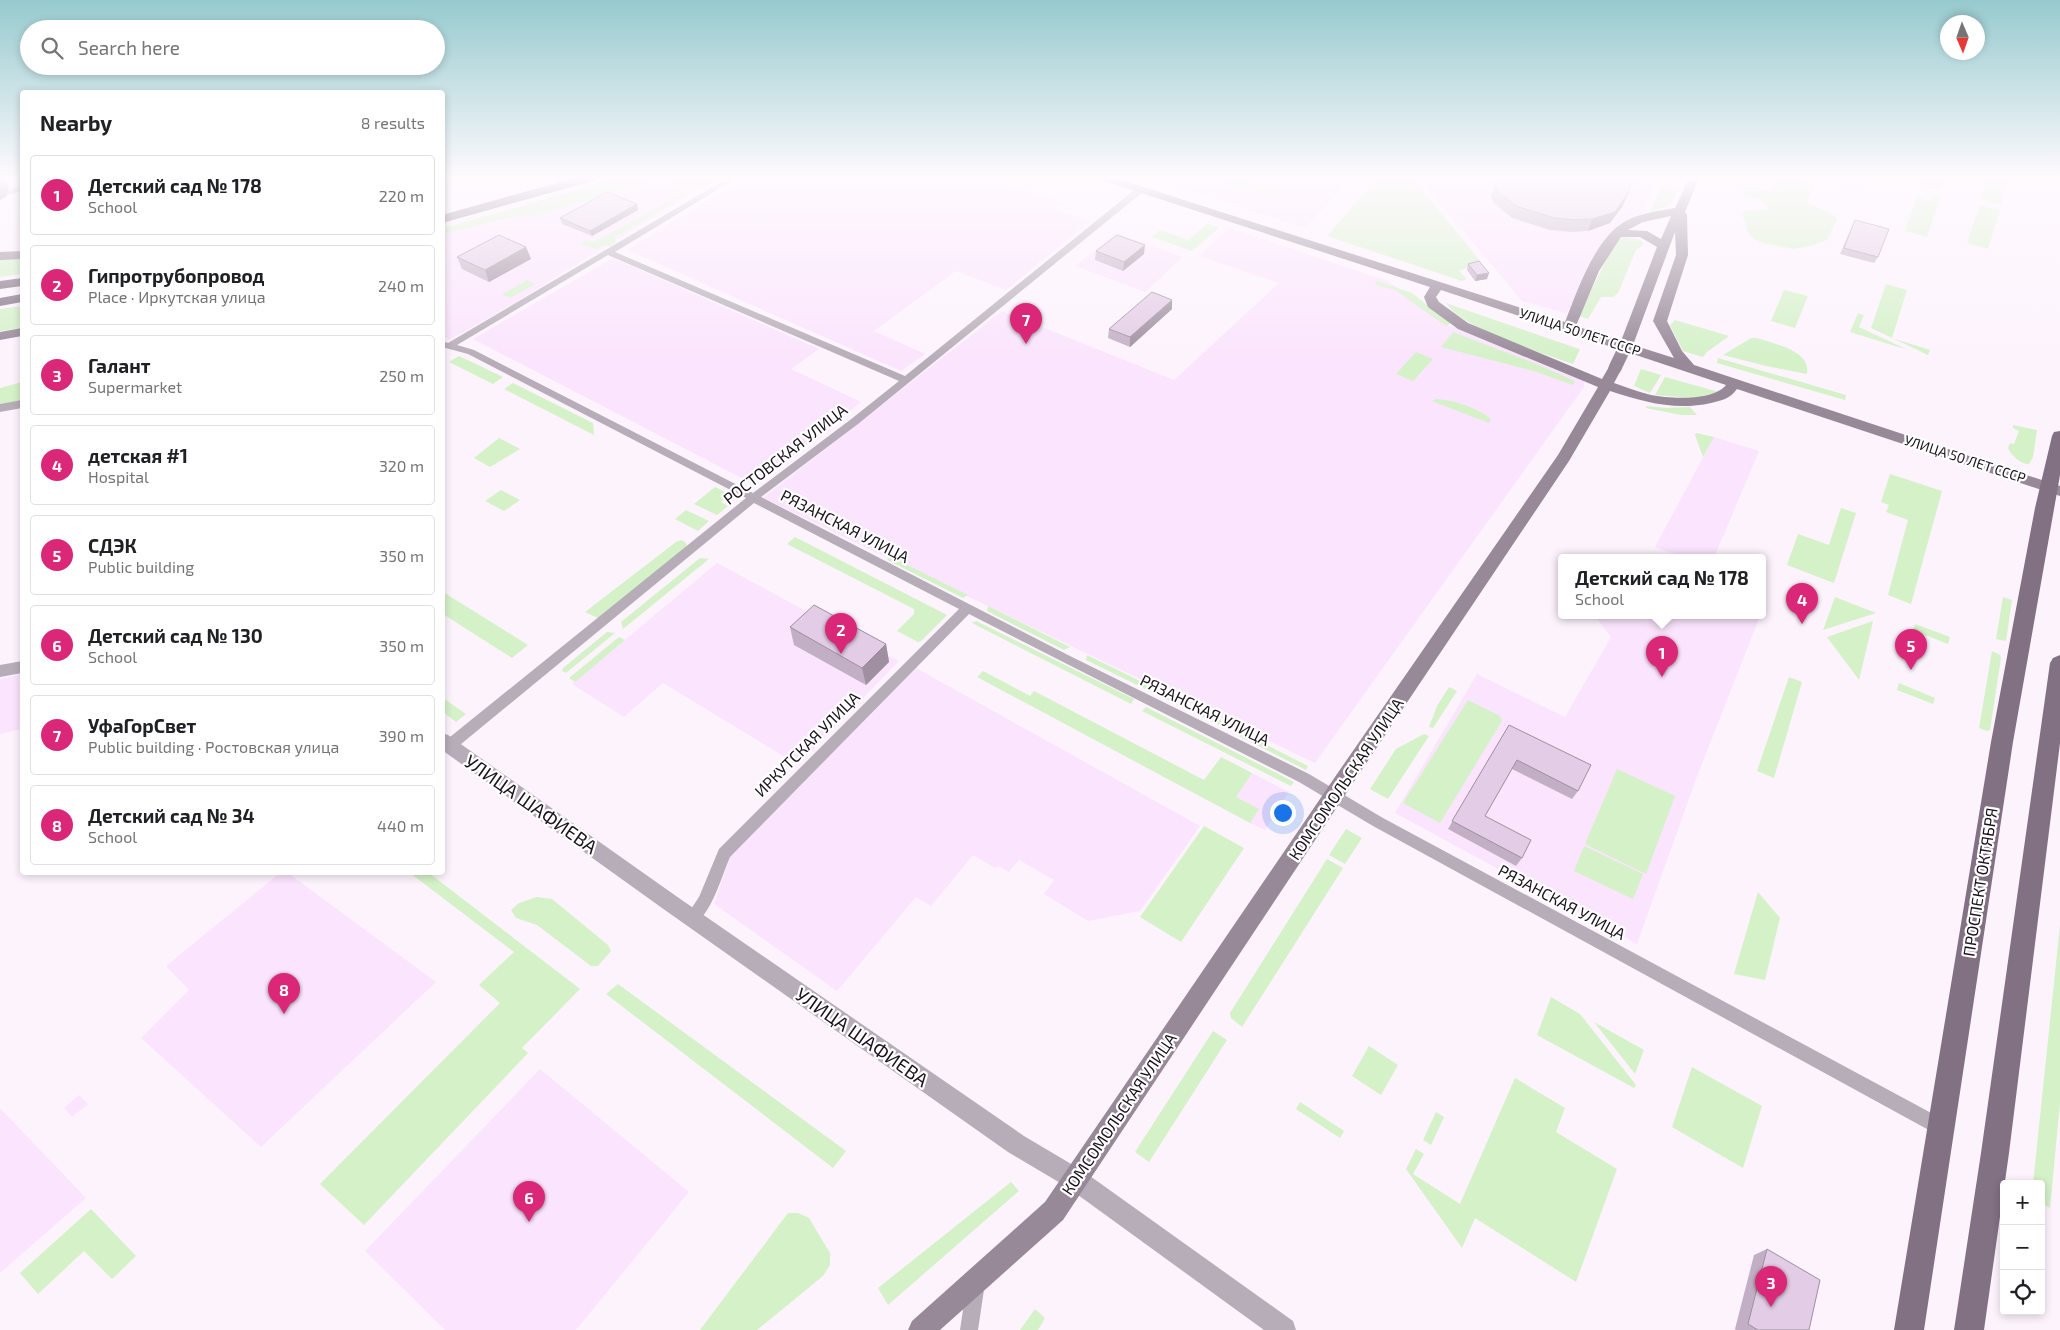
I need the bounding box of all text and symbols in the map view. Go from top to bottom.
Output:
north arrow [1940,15,1985,60]
search box [20,20,445,75]
icon: search [38,34,66,62]
text: Search here [78,36,180,59]
text: Nearby [40,110,112,135]
text: 8 results [361,113,425,132]
text: Детский сад № 178 [88,174,262,197]
text: 1 [54,186,60,205]
text: 220 m [379,186,424,205]
text: School [88,197,137,216]
text: Гипротрубопровод [88,264,265,287]
text: 2 [52,276,62,295]
text: 240 m [378,276,424,295]
text: Place · Иркутская улица [88,287,266,306]
pin: 7 [1010,303,1042,344]
street label: УЛИЦА 50 ЛЕТ СССР [1517,304,1643,359]
text: Галант [88,354,150,377]
text: 3 [52,366,62,385]
text: 250 m [379,366,424,385]
text: Supermarket [88,377,182,396]
street label: РОСТОВСКАЯ УЛИЦА [719,399,850,508]
street label: УЛИЦА 50 ЛЕТ СССР [1902,431,2028,486]
text: детская #1 [88,444,188,467]
text: 4 [52,456,62,475]
text: 320 m [379,456,424,475]
text: Hospital [88,467,149,486]
street label: РЯЗАНСКАЯ УЛИЦА [778,485,913,566]
text: СДЭК [88,534,137,557]
text: 5 [53,546,61,565]
text: 350 m [379,546,424,565]
popup [1558,554,1766,619]
text: Public building [88,557,194,576]
text: Детский сад № 178 [1575,566,1749,589]
pin: 4 [1786,583,1818,624]
text: School [1575,589,1624,608]
pin: 2 [825,613,857,654]
text: Детский сад № 130 [88,624,263,647]
pin: 5 [1895,629,1927,670]
text: 6 [52,636,62,655]
text: 350 m [379,636,424,655]
pin: 1 [1646,636,1678,677]
text: School [88,647,137,666]
street label: РЯЗАНСКАЯ УЛИЦА [1137,670,1273,749]
street label: ИРКУТСКАЯ УЛИЦА [750,687,863,800]
street label: КОМСОМОЛЬСКАЯ УЛИЦА [1284,694,1407,863]
text: УфаГорСвет [88,714,196,737]
text: 7 [53,726,61,745]
text: 390 m [379,726,424,745]
text: Public building · Ростовская улица [88,737,339,756]
street label: УЛИЦА ШАФИЕВА [460,749,602,858]
your location [1270,800,1296,826]
text: Детский сад № 34 [88,804,255,827]
street label: ПРОСПЕКТ ОКТЯБРЯ [1958,806,2001,958]
text: 8 [52,816,62,835]
text: 440 m [377,816,424,835]
text: School [88,827,137,846]
street label: РЯЗАНСКАЯ УЛИЦА [1495,860,1629,943]
pin: 8 [268,973,300,1014]
street label: УЛИЦА ШАФИЕВА [791,982,933,1091]
street label: КОМСОМОЛЬСКАЯ УЛИЦА [1057,1029,1180,1198]
map controls [2000,1180,2045,1315]
button: + [2000,1180,2045,1225]
pin: 6 [513,1181,545,1222]
button: − [2000,1225,2045,1270]
pin: 3 [1755,1266,1787,1307]
button: locate [2000,1270,2045,1315]

